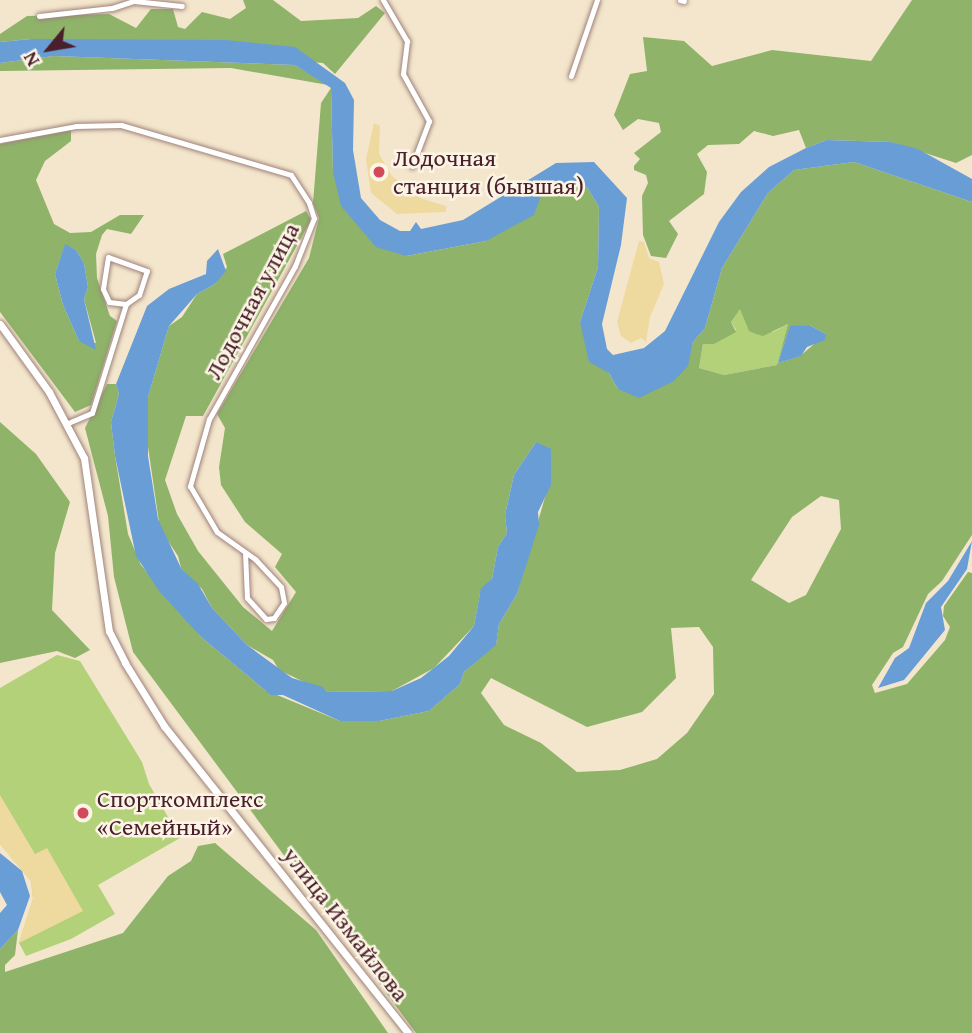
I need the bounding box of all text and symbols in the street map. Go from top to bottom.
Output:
north arrow [14,14,84,84]
text: N [16,47,46,72]
place label: Лодочная станция (бывшая) [393,144,584,200]
marker: Лодочная станция (бывшая) [371,164,387,180]
street label: Лодочная улица [199,218,305,384]
place label: Спорткомплекс «Семейный» [97,785,264,841]
marker: Спорткомплекс «Семейный» [75,805,91,821]
street label: улица Измайлова [277,841,415,1007]

